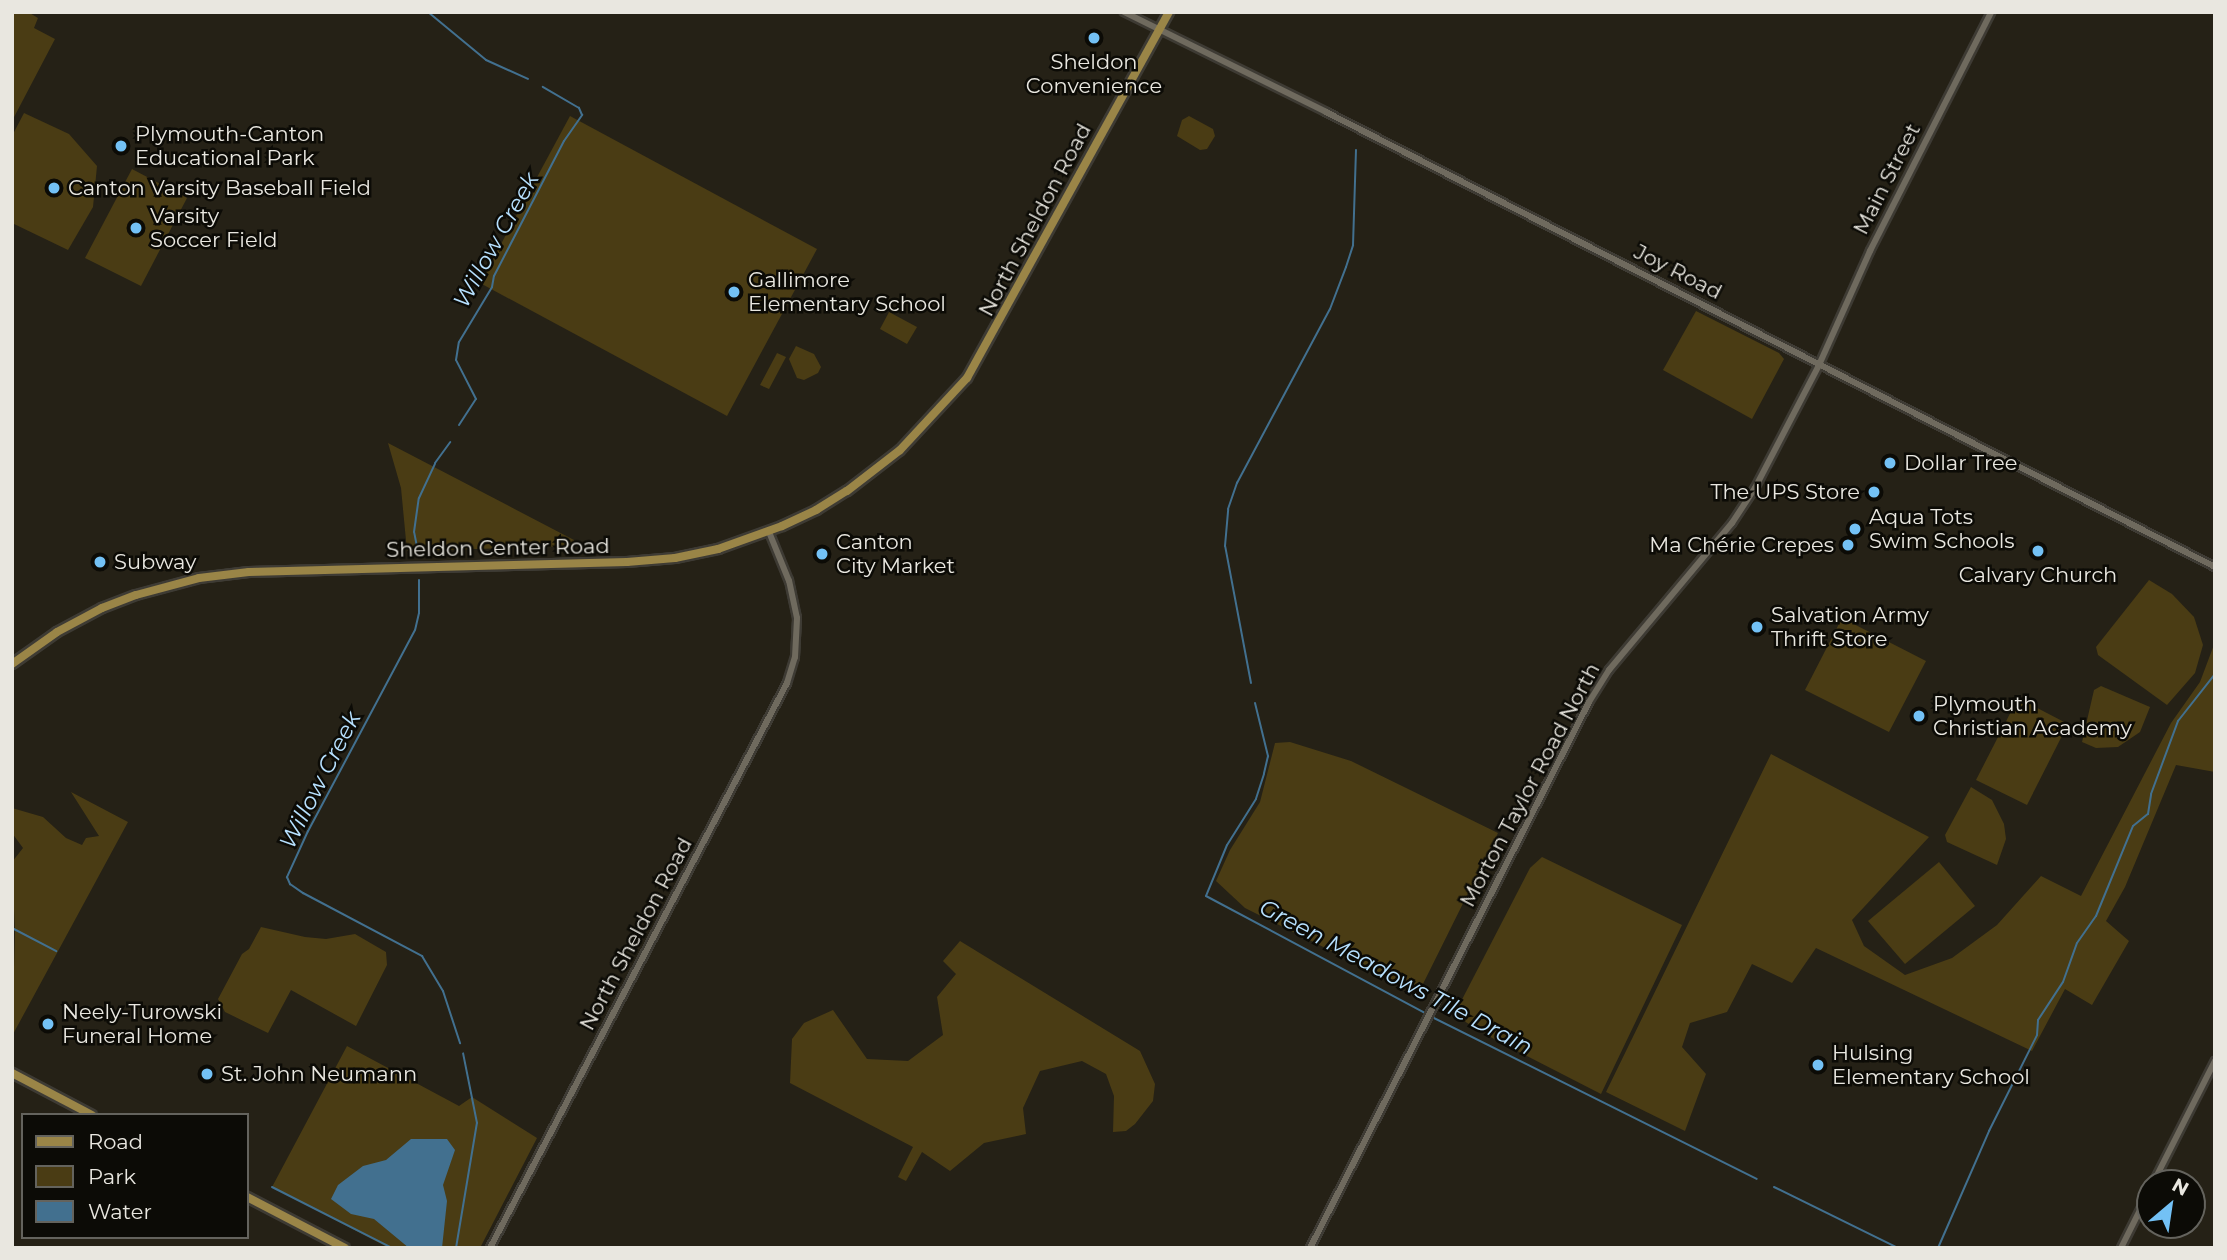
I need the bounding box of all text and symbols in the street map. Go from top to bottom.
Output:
marker: Sheldon Convenience [1086,30,1102,46]
place label: Sheldon Convenience [1026,49,1162,99]
street label: North Sheldon Road [973,119,1097,321]
street label: Main Street [1848,119,1926,239]
place label: Plymouth-Canton Educational Park [135,121,324,171]
marker: Plymouth-Canton Educational Park [113,138,129,154]
water label: Willow Creek [447,168,545,312]
place label: Canton Varsity Baseball Field [68,175,371,201]
marker: Canton Varsity Baseball Field [46,180,62,196]
place label: Varsity Soccer Field [150,203,277,253]
marker: Varsity Soccer Field [128,220,144,236]
street label: Joy Road [1630,239,1726,305]
place label: Gallimore Elementary School [748,267,946,317]
marker: Gallimore Elementary School [726,284,742,300]
place label: Dollar Tree [1904,450,2017,476]
marker: Dollar Tree [1882,455,1898,471]
place label: The UPS Store [1710,479,1860,505]
marker: The UPS Store [1866,484,1882,500]
place label: Aqua Tots Swim Schools [1869,504,2015,554]
marker: Aqua Tots Swim Schools [1847,521,1863,537]
place label: Canton City Market [836,529,955,579]
place label: Ma Chérie Crepes [1649,532,1834,558]
street label: Sheldon Center Road [386,533,610,563]
marker: Ma Chérie Crepes [1840,537,1856,553]
marker: Calvary Church [2030,543,2046,559]
marker: Canton City Market [814,546,830,562]
place label: Subway [114,549,196,575]
marker: Subway [92,554,108,570]
place label: Calvary Church [1959,562,2117,588]
place label: Salvation Army Thrift Store [1771,602,1929,652]
marker: Salvation Army Thrift Store [1749,619,1765,635]
street label: Morton Taylor Road North [1455,659,1605,911]
place label: Plymouth Christian Academy [1933,691,2132,741]
water label: Willow Creek [274,707,366,853]
marker: Plymouth Christian Academy [1911,708,1927,724]
street label: North Sheldon Road [574,833,698,1035]
water label: Green Meadows Tile Drain [1255,893,1537,1061]
place label: Neely-Turowski Funeral Home [62,999,222,1049]
marker: Neely-Turowski Funeral Home [40,1016,56,1032]
place label: Hulsing Elementary School [1832,1040,2030,1090]
marker: Hulsing Elementary School [1810,1057,1826,1073]
place label: St. John Neumann [221,1061,417,1087]
marker: St. John Neumann [199,1066,215,1082]
legend [21,1113,248,1239]
text: Road [88,1129,143,1154]
text: Park [88,1164,136,1189]
north arrow [2136,1169,2206,1239]
text: N [2168,1173,2193,1201]
text: Water [88,1199,152,1224]

